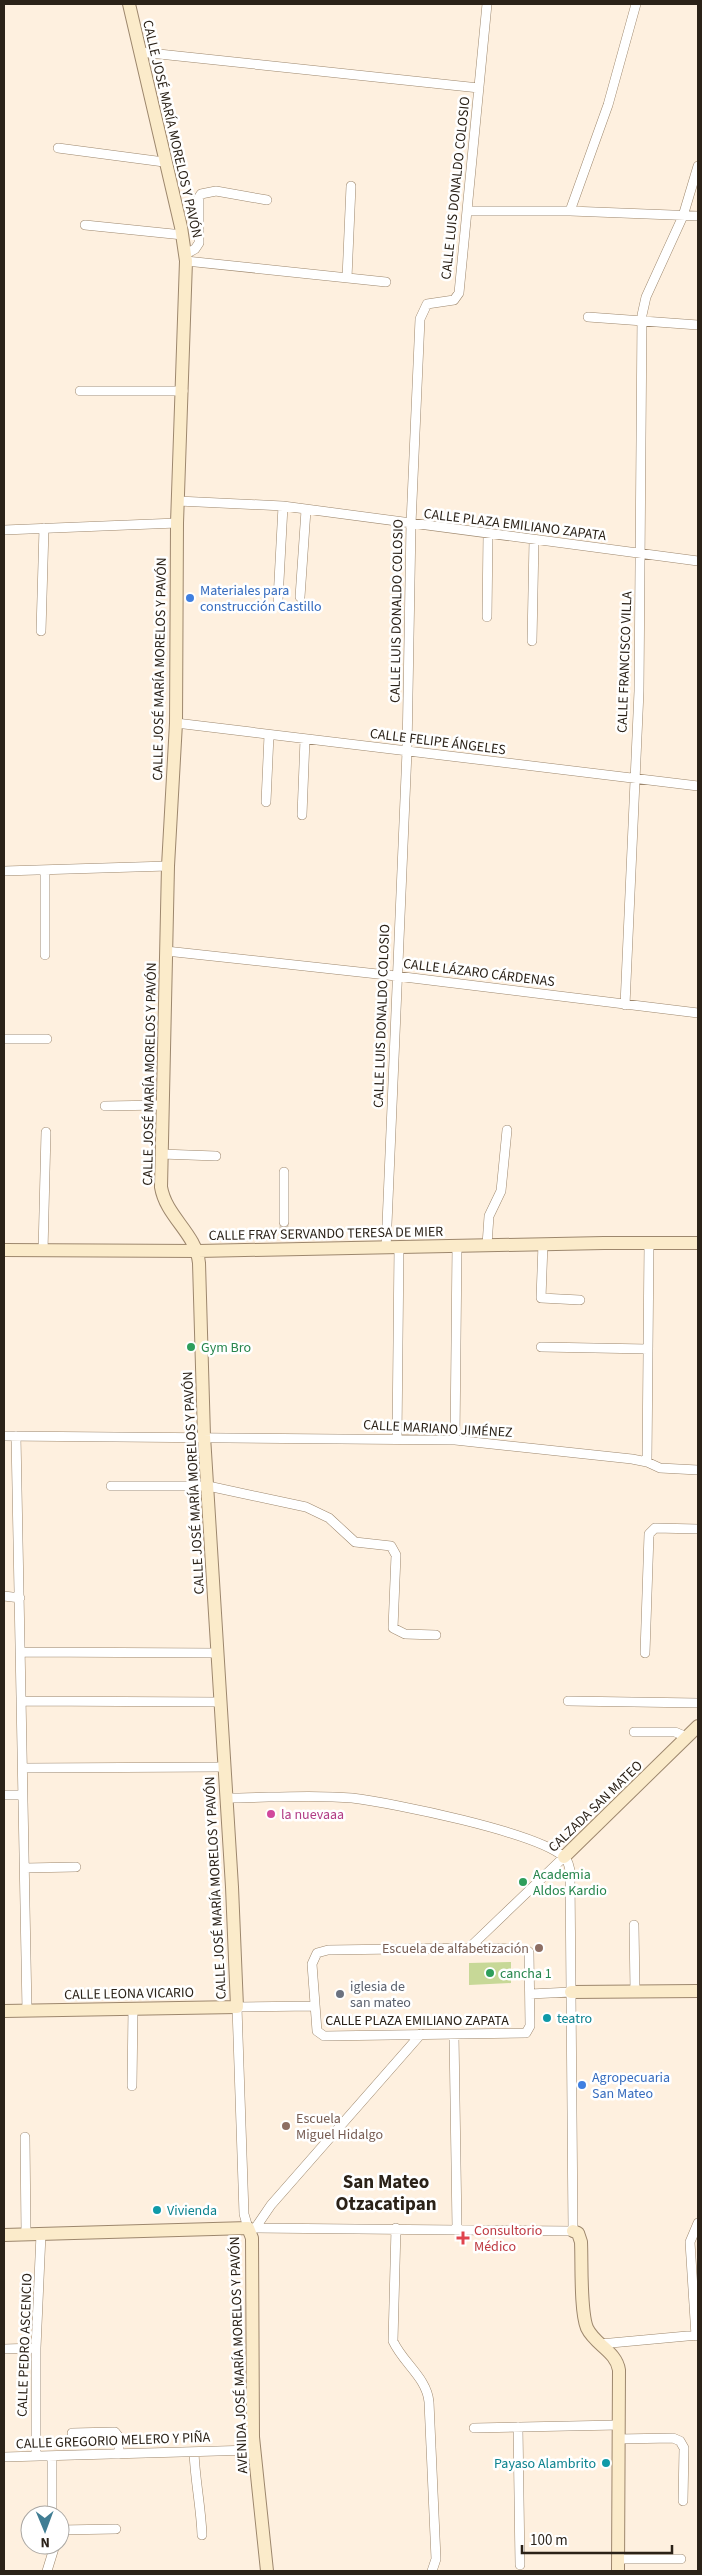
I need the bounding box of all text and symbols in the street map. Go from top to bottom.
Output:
street label: CALLE JOSÉ MARÍA MORELOS Y PAVÓN [137,18,207,240]
street label: CALLE LUIS DONALDO COLOSIO [436,96,476,281]
street label: CALLE PLAZA EMILIANO ZAPATA [422,504,608,546]
street label: CALLE LUIS DONALDO COLOSIO [385,519,409,703]
street label: CALLE JOSÉ MARÍA MORELOS Y PAVÓN [148,557,172,781]
place label: Materiales para construcción Castillo [200,581,322,617]
street label: CALLE FRANCISCO VILLA [613,590,637,733]
marker: Materiales para construcción Castillo [184,592,196,604]
street label: CALLE FELIPE ÁNGELES [369,724,507,760]
street label: CALLE LUIS DONALDO COLOSIO [369,924,395,1108]
street label: CALLE LÁZARO CÁRDENAS [402,954,556,992]
street label: CALLE JOSÉ MARÍA MORELOS Y PAVÓN [138,962,162,1186]
street label: CALLE FRAY SERVANDO TERESA DE MIER [209,1222,443,1246]
place label: Gym Bro [201,1338,251,1358]
marker: Gym Bro [185,1341,197,1353]
street label: CALLE JOSÉ MARÍA MORELOS Y PAVÓN [178,1371,210,1595]
street label: CALLE MARIANO JIMÉNEZ [363,1415,513,1443]
street label: CALZADA SAN MATEO [544,1756,647,1857]
street label: CALLE JOSÉ MARÍA MORELOS Y PAVÓN [200,1776,232,2000]
place label: la nuevaaa [281,1805,344,1825]
marker: la nuevaaa [265,1808,277,1820]
place label: Academia Aldos Kardio [533,1865,607,1901]
marker: Academia Aldos Kardio [517,1876,529,1888]
place label: Escuela de alfabetización [382,1939,529,1959]
marker: Escuela de alfabetización [533,1942,545,1954]
place label: cancha 1 [500,1964,552,1984]
marker: cancha 1 [484,1967,496,1979]
place label: iglesia de san mateo [350,1977,411,2013]
street label: CALLE LEONA VICARIO [64,1983,194,2005]
marker: iglesia de san mateo [334,1988,346,2000]
place label: teatro [557,2009,592,2029]
street label: CALLE PLAZA EMILIANO ZAPATA [325,2011,509,2031]
marker: teatro [541,2012,553,2024]
place label: Agropecuaria San Mateo [592,2068,670,2104]
marker: Agropecuaria San Mateo [576,2079,588,2091]
place label: Escuela Miguel Hidalgo [296,2109,383,2145]
marker: Escuela Miguel Hidalgo [280,2120,292,2132]
district label: San Mateo Otzacatipan [335,2169,437,2218]
place label: Vivienda [167,2201,217,2221]
marker: Vivienda [151,2204,163,2216]
place label: Consultorio Médico [474,2221,542,2257]
marker: Consultorio Médico [456,2231,470,2245]
street label: AVENIDA JOSÉ MARÍA MORELOS Y PAVÓN [225,2236,253,2474]
street label: CALLE PEDRO ASCENCIO [12,2273,38,2417]
street label: CALLE GREGORIO MELERO Y PIÑA [15,2428,211,2454]
place label: Payaso Alambrito [494,2454,596,2474]
marker: Payaso Alambrito [600,2457,612,2469]
north arrow [20,2505,70,2555]
scale bar [522,2522,672,2554]
text: 100 m [530,2530,568,2551]
text: N [40,2532,50,2552]

